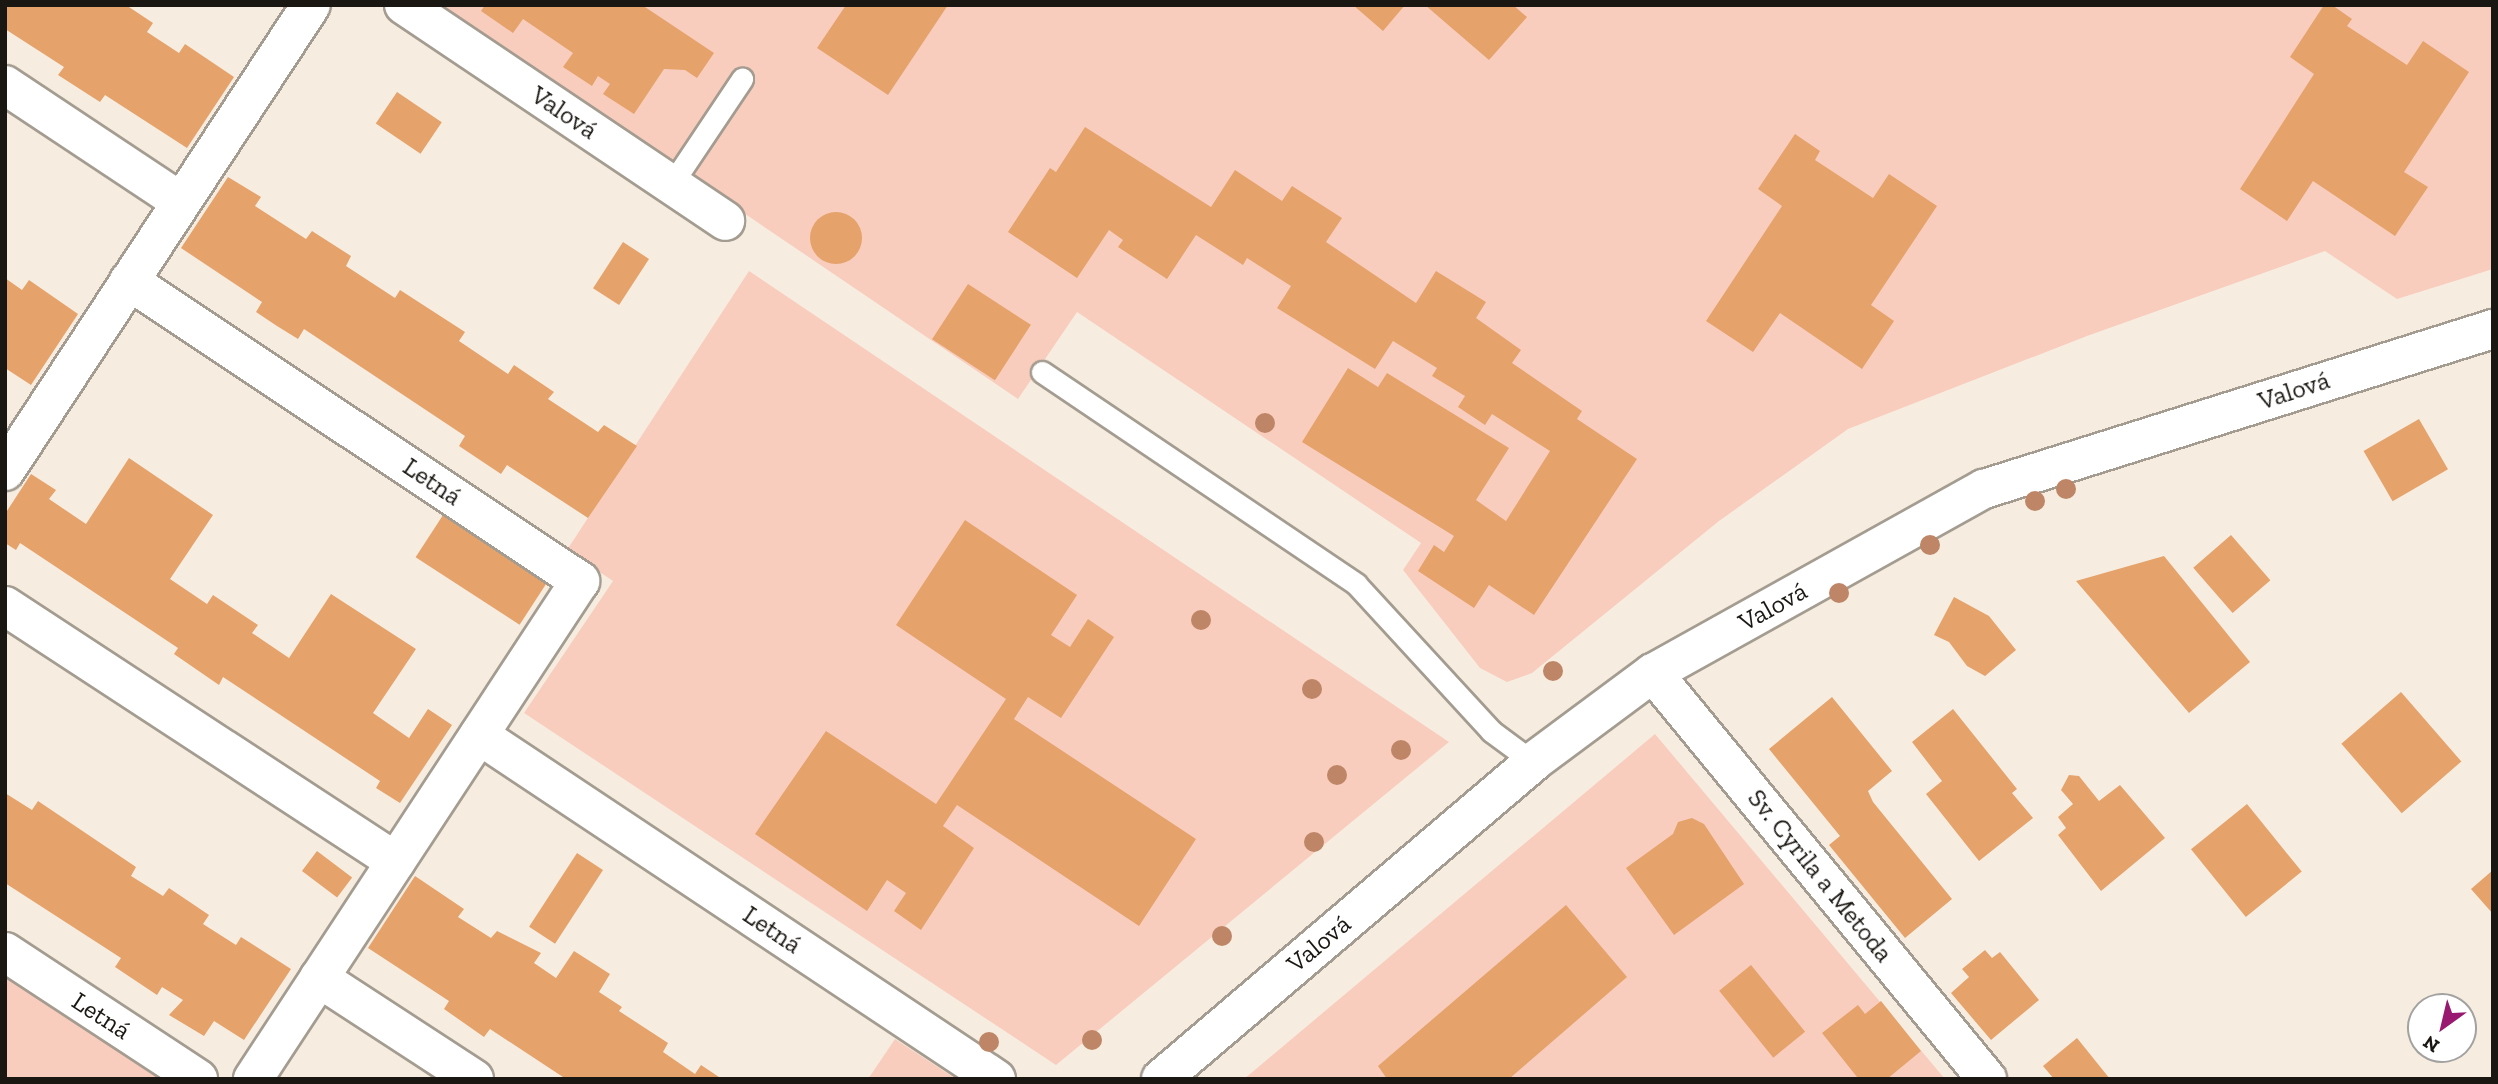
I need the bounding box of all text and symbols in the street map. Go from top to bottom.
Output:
street label: Valová [525,80,603,146]
street label: Valová [2254,365,2334,417]
street label: Letná [397,451,467,513]
street label: Valová [1733,576,1813,638]
street label: Sv. Cyrila a Metoda [1741,783,1899,969]
street label: Letná [737,899,807,961]
street label: Valová [1281,908,1357,980]
street label: Letná [66,986,136,1046]
north arrow [2407,993,2477,1063]
text: N [2419,1031,2444,1058]

